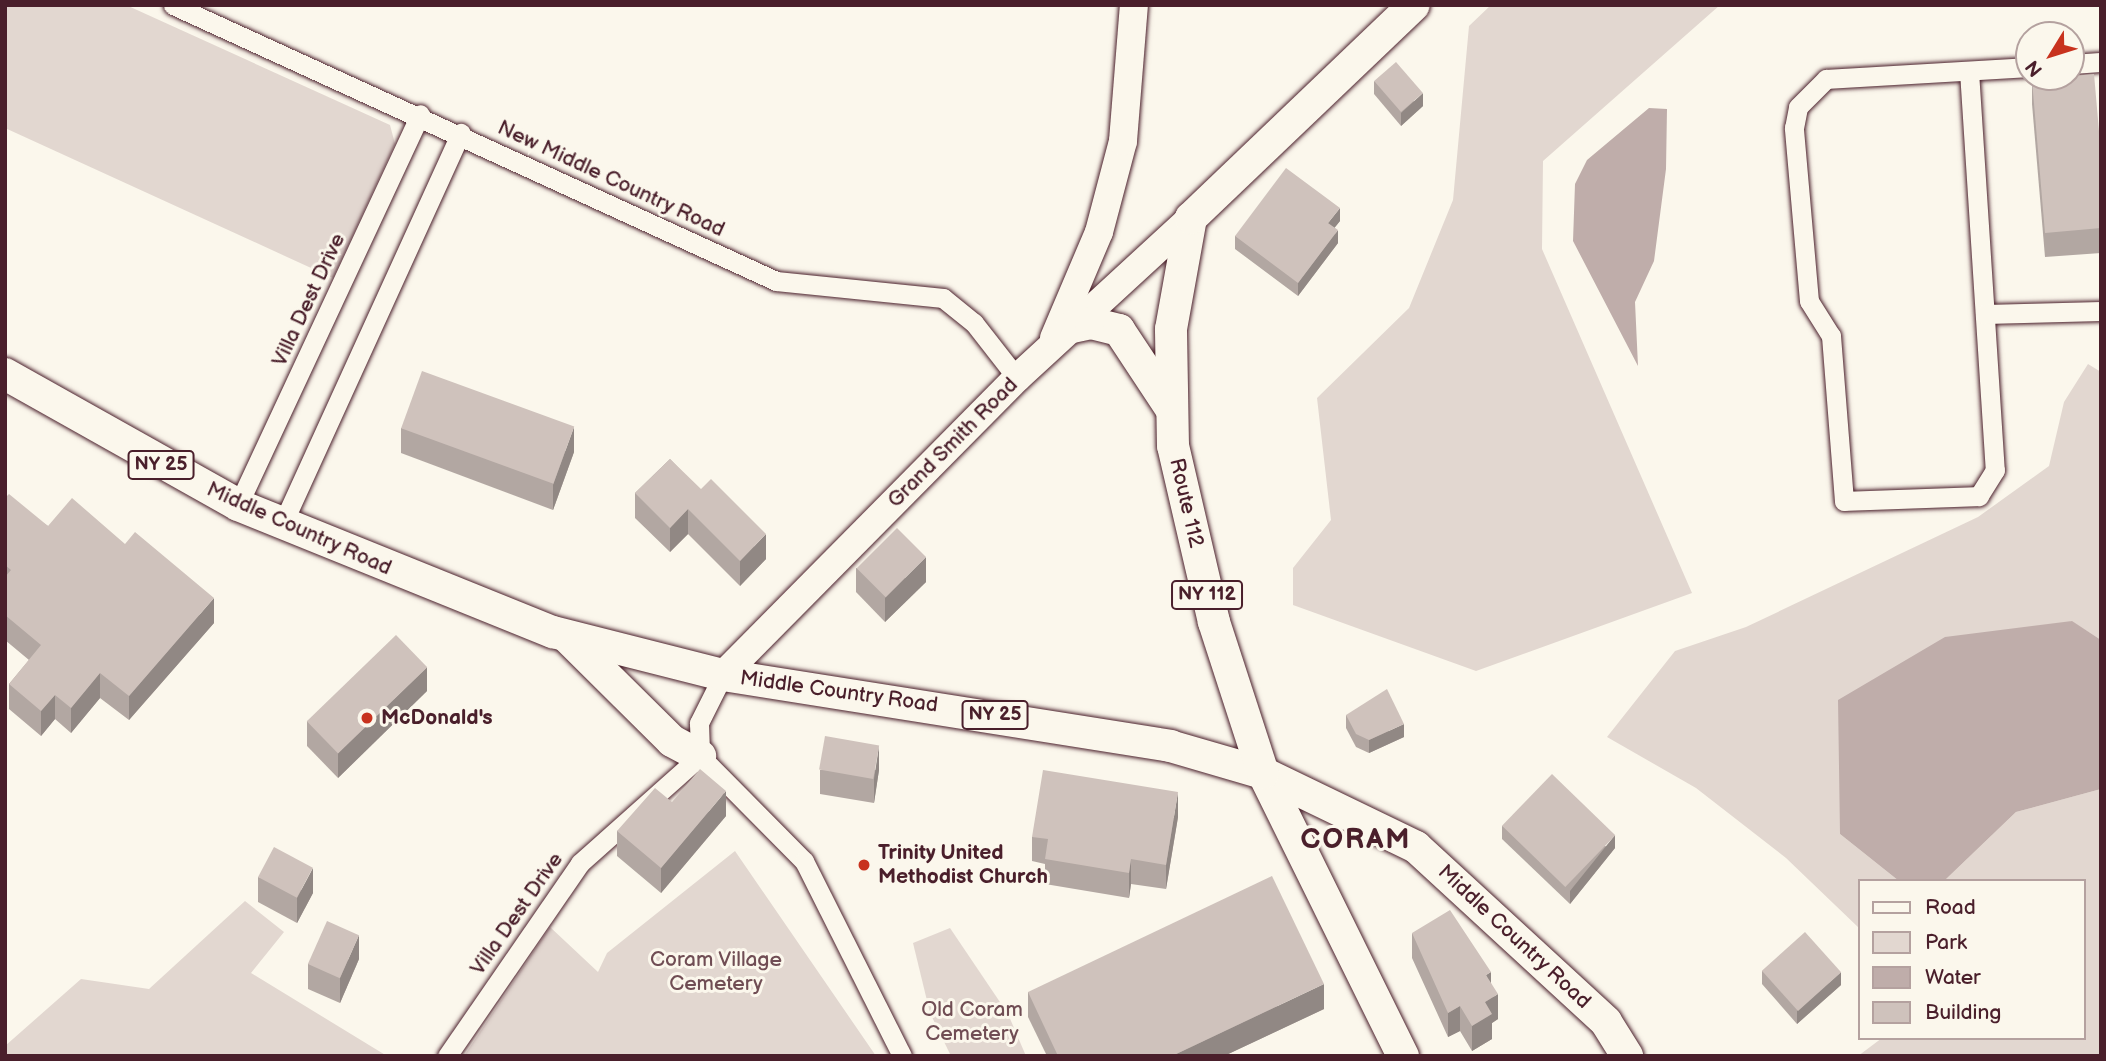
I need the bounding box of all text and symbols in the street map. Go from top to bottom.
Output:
north arrow [2015,21,2085,91]
text: N [2021,55,2048,81]
street label: New Middle Country Road [493,115,729,243]
street label: Villa Dest Drive [267,229,351,371]
street label: Grand Smith Road [883,373,1023,513]
road number: NY 25 [126,450,196,480]
street label: Route 112 [1163,456,1209,550]
street label: Middle Country Road [202,477,396,581]
road number: NY 112 [1170,580,1244,610]
street label: Middle Country Road [738,666,940,718]
road number: NY 25 [960,700,1030,730]
place label: McDonald's [381,705,493,731]
marker: McDonald's [359,710,375,726]
district label: CORAM [1301,823,1411,857]
place label: Trinity United Methodist Church [878,840,1048,890]
street label: Villa Dest Drive [465,848,569,980]
marker: Trinity United Methodist Church [856,857,872,873]
street label: Middle Country Road [1432,859,1596,1015]
legend [1857,879,2085,1040]
text: Road [1925,895,1976,920]
text: Park [1925,930,1967,955]
park label: Coram Village Cemetery [650,947,782,997]
text: Water [1925,965,1981,990]
park label: Old Coram Cemetery [921,997,1023,1047]
text: Building [1925,1000,2001,1025]

